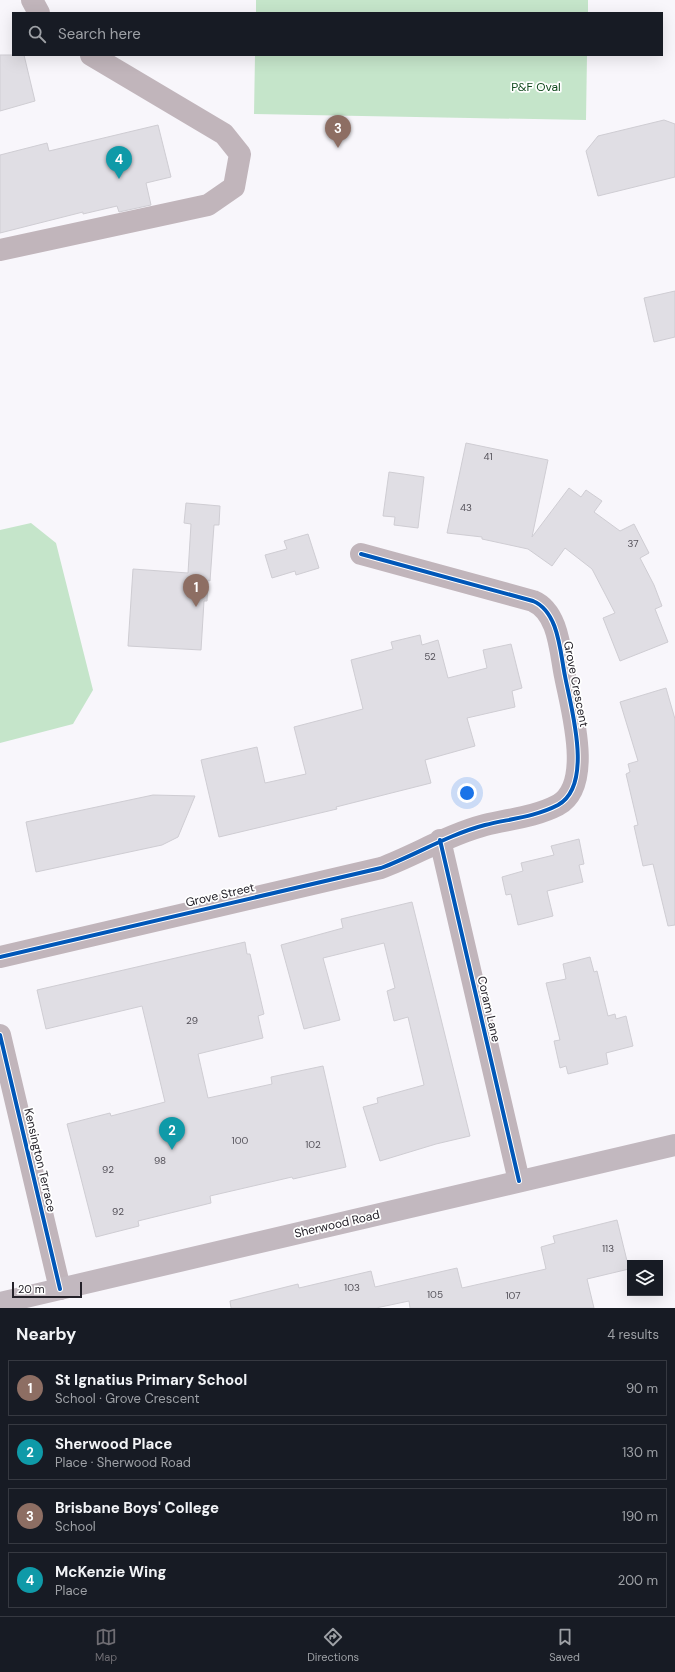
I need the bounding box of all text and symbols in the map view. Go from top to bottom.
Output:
search box [12,12,663,56]
icon: search [26,23,48,45]
text: Search here [58,24,141,44]
park label: P&F Oval [511,79,561,95]
pin: 3 [325,115,351,148]
pin: 4 [106,146,132,179]
house number: 41 [483,450,493,463]
house number: 43 [460,501,472,514]
house number: 37 [627,537,639,550]
pin: 1 [183,574,209,607]
street label: Grove Crescent [560,640,592,729]
house number: 52 [424,650,436,663]
your location [457,783,477,803]
street label: Grove Street [184,879,256,911]
street label: Coram Lane [474,974,504,1044]
house number: 29 [186,1014,198,1027]
street label: Kensington Terrace [20,1107,60,1214]
pin: 2 [159,1117,185,1150]
house number: 100 [232,1134,249,1147]
house number: 102 [305,1138,321,1151]
house number: 98 [154,1154,166,1167]
house number: 92 [102,1163,114,1176]
house number: 92 [112,1205,124,1218]
street label: Sherwood Road [293,1206,381,1242]
house number: 113 [602,1242,614,1255]
map controls [627,1260,663,1296]
button: layers [627,1260,663,1296]
scale bar [12,1280,82,1299]
house number: 103 [344,1281,360,1294]
text: 20 m [18,1282,44,1296]
house number: 105 [427,1288,443,1301]
house number: 107 [505,1289,521,1302]
text: Nearby [16,1323,76,1345]
text: 4 results [607,1326,659,1343]
text: St Ignatius Primary School [55,1370,247,1390]
text: 1 [28,1380,32,1397]
text: 90 m [626,1380,658,1397]
text: School · Grove Crescent [55,1390,200,1407]
text: Sherwood Place [55,1434,172,1454]
text: 2 [26,1444,34,1461]
text: 130 m [622,1444,658,1461]
text: Place · Sherwood Road [55,1454,191,1471]
text: Brisbane Boys' College [55,1498,219,1518]
text: 3 [26,1508,34,1525]
text: 190 m [622,1508,658,1525]
text: School [55,1518,96,1535]
text: McKenzie Wing [55,1562,166,1582]
text: 4 [26,1572,34,1589]
text: 200 m [618,1572,658,1589]
text: Place [55,1582,87,1599]
tab: Map [95,1626,117,1664]
tab: Directions [307,1626,359,1664]
tab: Saved [549,1626,580,1664]

